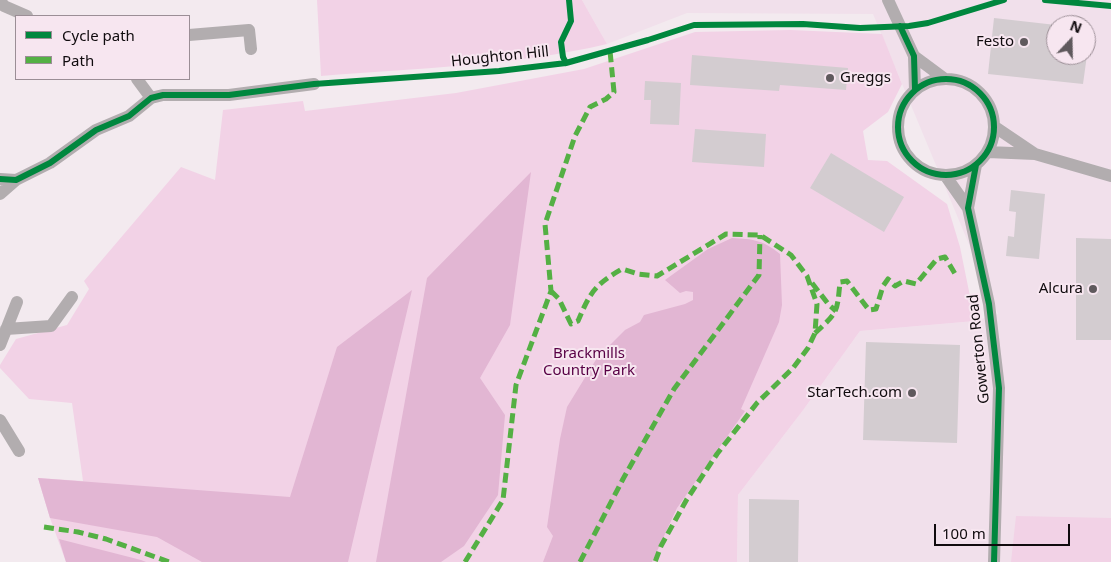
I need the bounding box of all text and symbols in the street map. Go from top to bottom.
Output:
legend [15,15,190,80]
north arrow [1046,15,1096,65]
text: N [1067,16,1085,37]
text: Cycle path [62,25,135,45]
place label: Festo [976,33,1014,51]
marker: Festo [1018,36,1030,48]
street label: Houghton Hill [450,43,550,71]
text: Path [62,50,94,70]
place label: Greggs [840,69,891,87]
marker: Greggs [824,72,836,84]
place label: Alcura [1039,280,1083,298]
marker: Alcura [1087,283,1099,295]
street label: Gowerton Road [964,293,994,405]
park label: Brackmills Country Park [543,345,635,380]
place label: StarTech.com [807,384,902,402]
marker: StarTech.com [906,387,918,399]
scale bar [936,514,1072,546]
text: 100 m [942,523,986,543]

